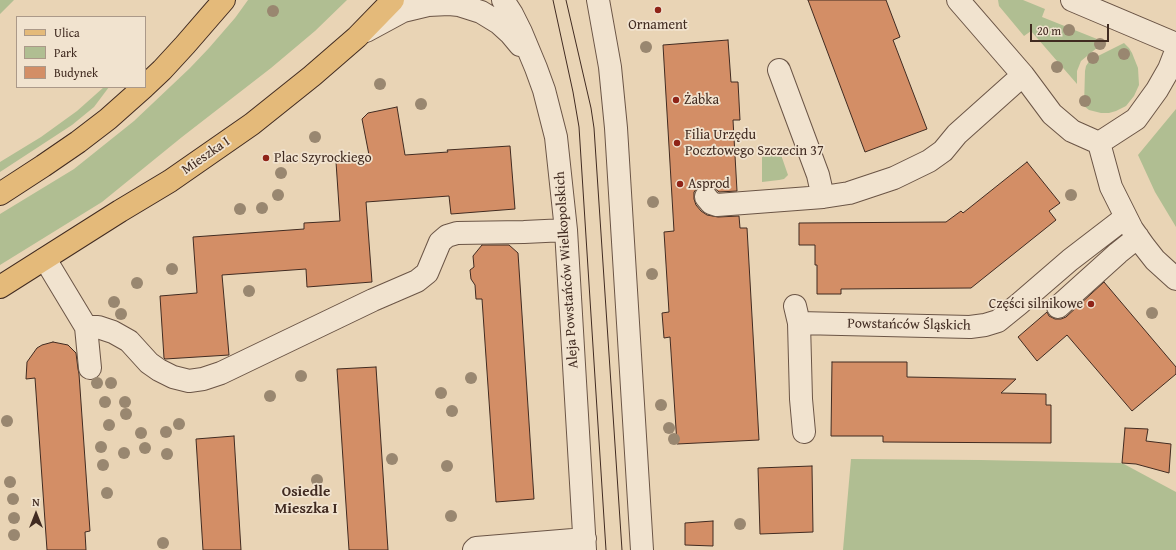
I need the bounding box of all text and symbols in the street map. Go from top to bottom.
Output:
marker: Ornament [653,5,663,15]
legend [16,16,146,88]
scale bar [1032,16,1111,42]
place label: Ornament [628,17,688,33]
text: 20 m [1037,22,1061,39]
text: Ulica [54,24,80,41]
text: Park [54,44,77,61]
text: Budynek [54,64,98,81]
place label: Żabka [684,92,719,108]
marker: Żabka [671,95,681,105]
place label: Filia Urzędu Pocztowego Szczecin 37 [685,127,824,160]
street label: Mieszka I [179,133,233,179]
marker: Filia Urzędu Pocztowego Szczecin 37 [672,138,682,148]
place label: Plac Szyrockiego [274,150,372,166]
marker: Plac Szyrockiego [261,153,271,163]
street label: Aleja Powstańców Wielkopolskich [552,171,582,369]
place label: Asprod [688,176,730,192]
marker: Asprod [675,179,685,189]
place label: Części silnikowe [989,296,1083,312]
marker: Części silnikowe [1086,299,1096,309]
street label: Powstańców Śląskich [847,316,971,334]
district label: Osiedle Mieszka I [274,483,338,518]
north arrow [16,494,56,534]
text: N [32,494,40,510]

